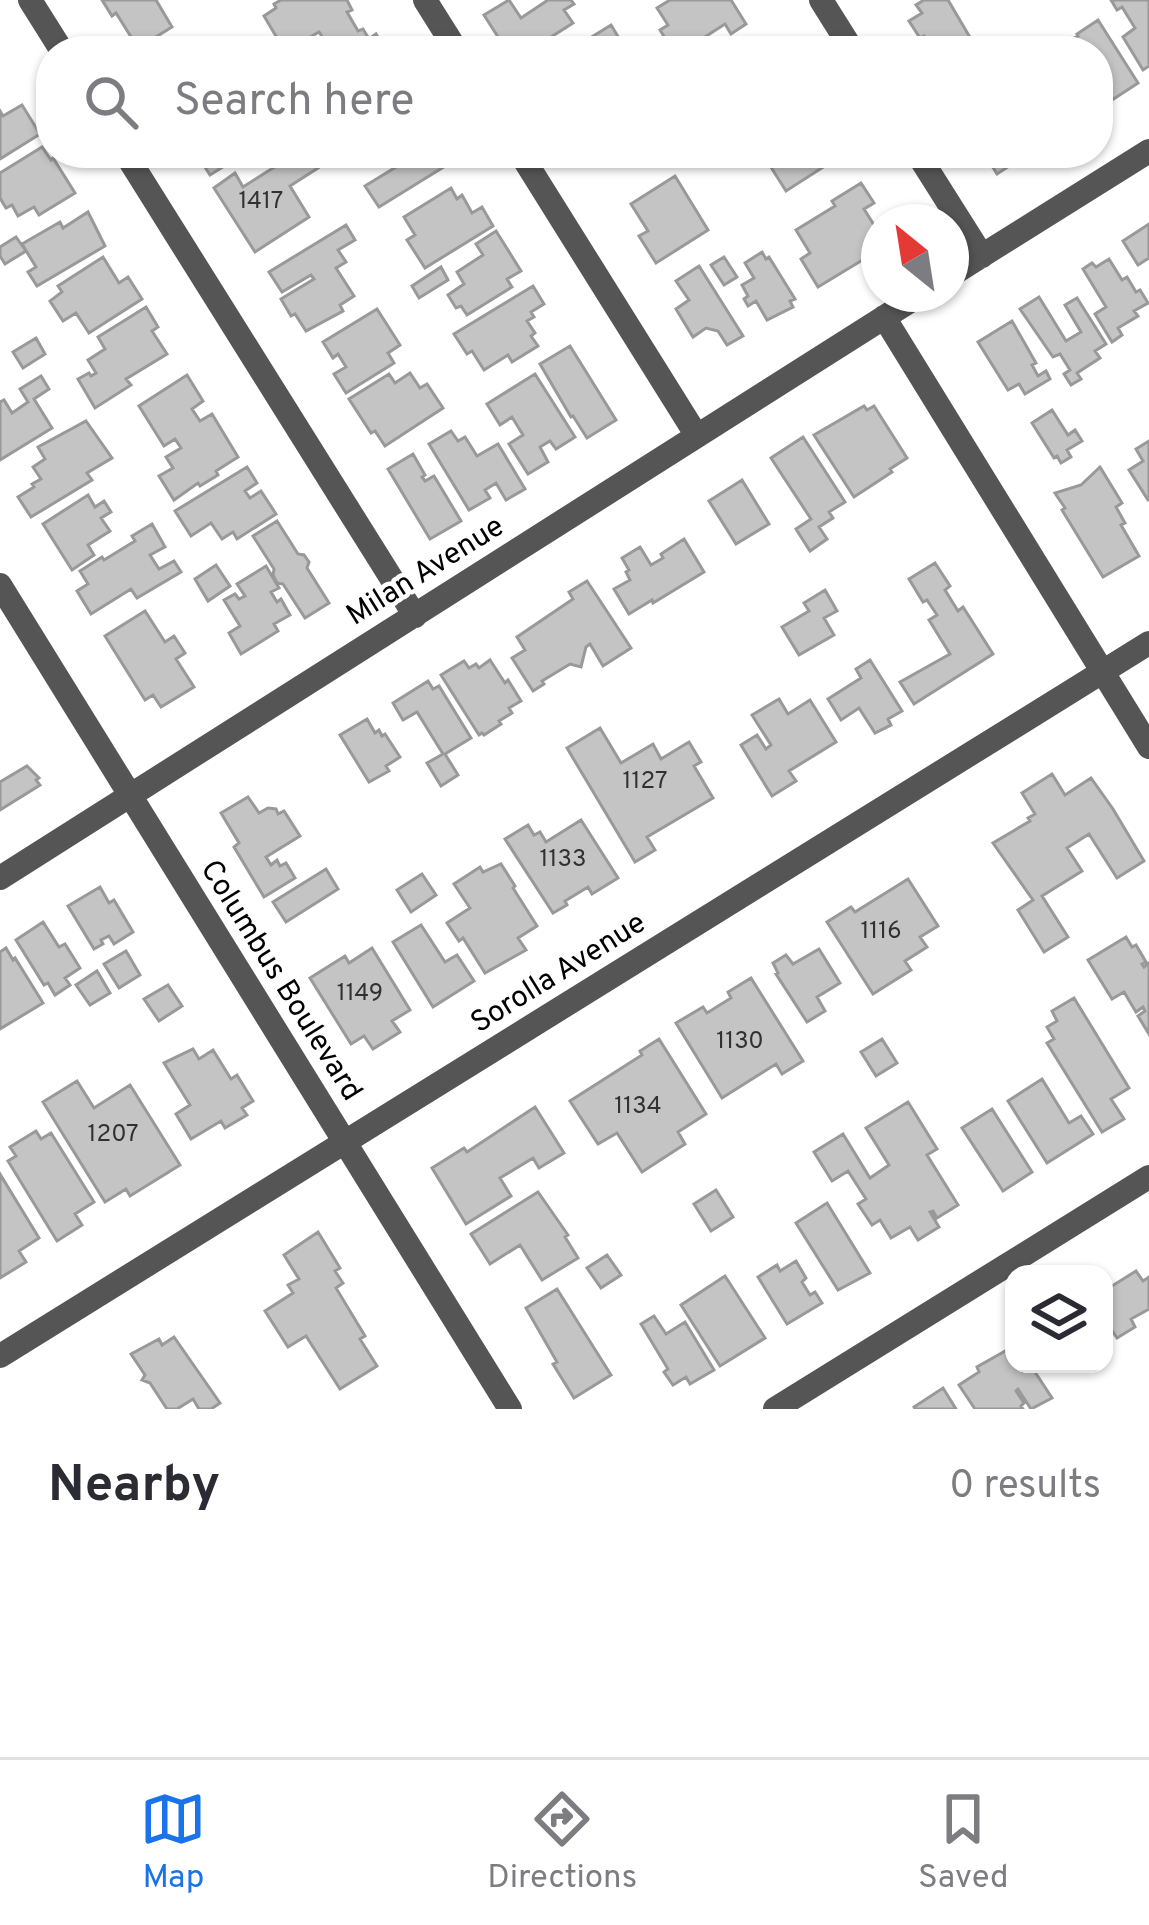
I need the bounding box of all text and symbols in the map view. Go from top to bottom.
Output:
search box [36,36,1113,168]
icon: search [78,69,144,135]
text: Search here [174,74,414,131]
house number: 1417 [239,187,283,217]
north arrow [861,204,969,312]
street label: Milan Avenue [340,509,512,635]
house number: 1127 [623,767,667,797]
house number: 1133 [540,845,586,875]
street label: Columbus Boulevard [191,854,369,1108]
street label: Sorolla Avenue [465,905,653,1043]
house number: 1116 [860,917,902,947]
house number: 1149 [337,979,383,1009]
house number: 1130 [716,1027,764,1057]
house number: 1134 [614,1092,662,1122]
house number: 1207 [88,1120,138,1150]
map controls [1005,1265,1113,1373]
button: layers [1005,1265,1113,1373]
text: Nearby [48,1455,220,1520]
text: 0 results [949,1463,1101,1512]
tab: Map [140,1786,206,1900]
tab: Directions [487,1786,637,1900]
tab: Saved [918,1786,1009,1900]

